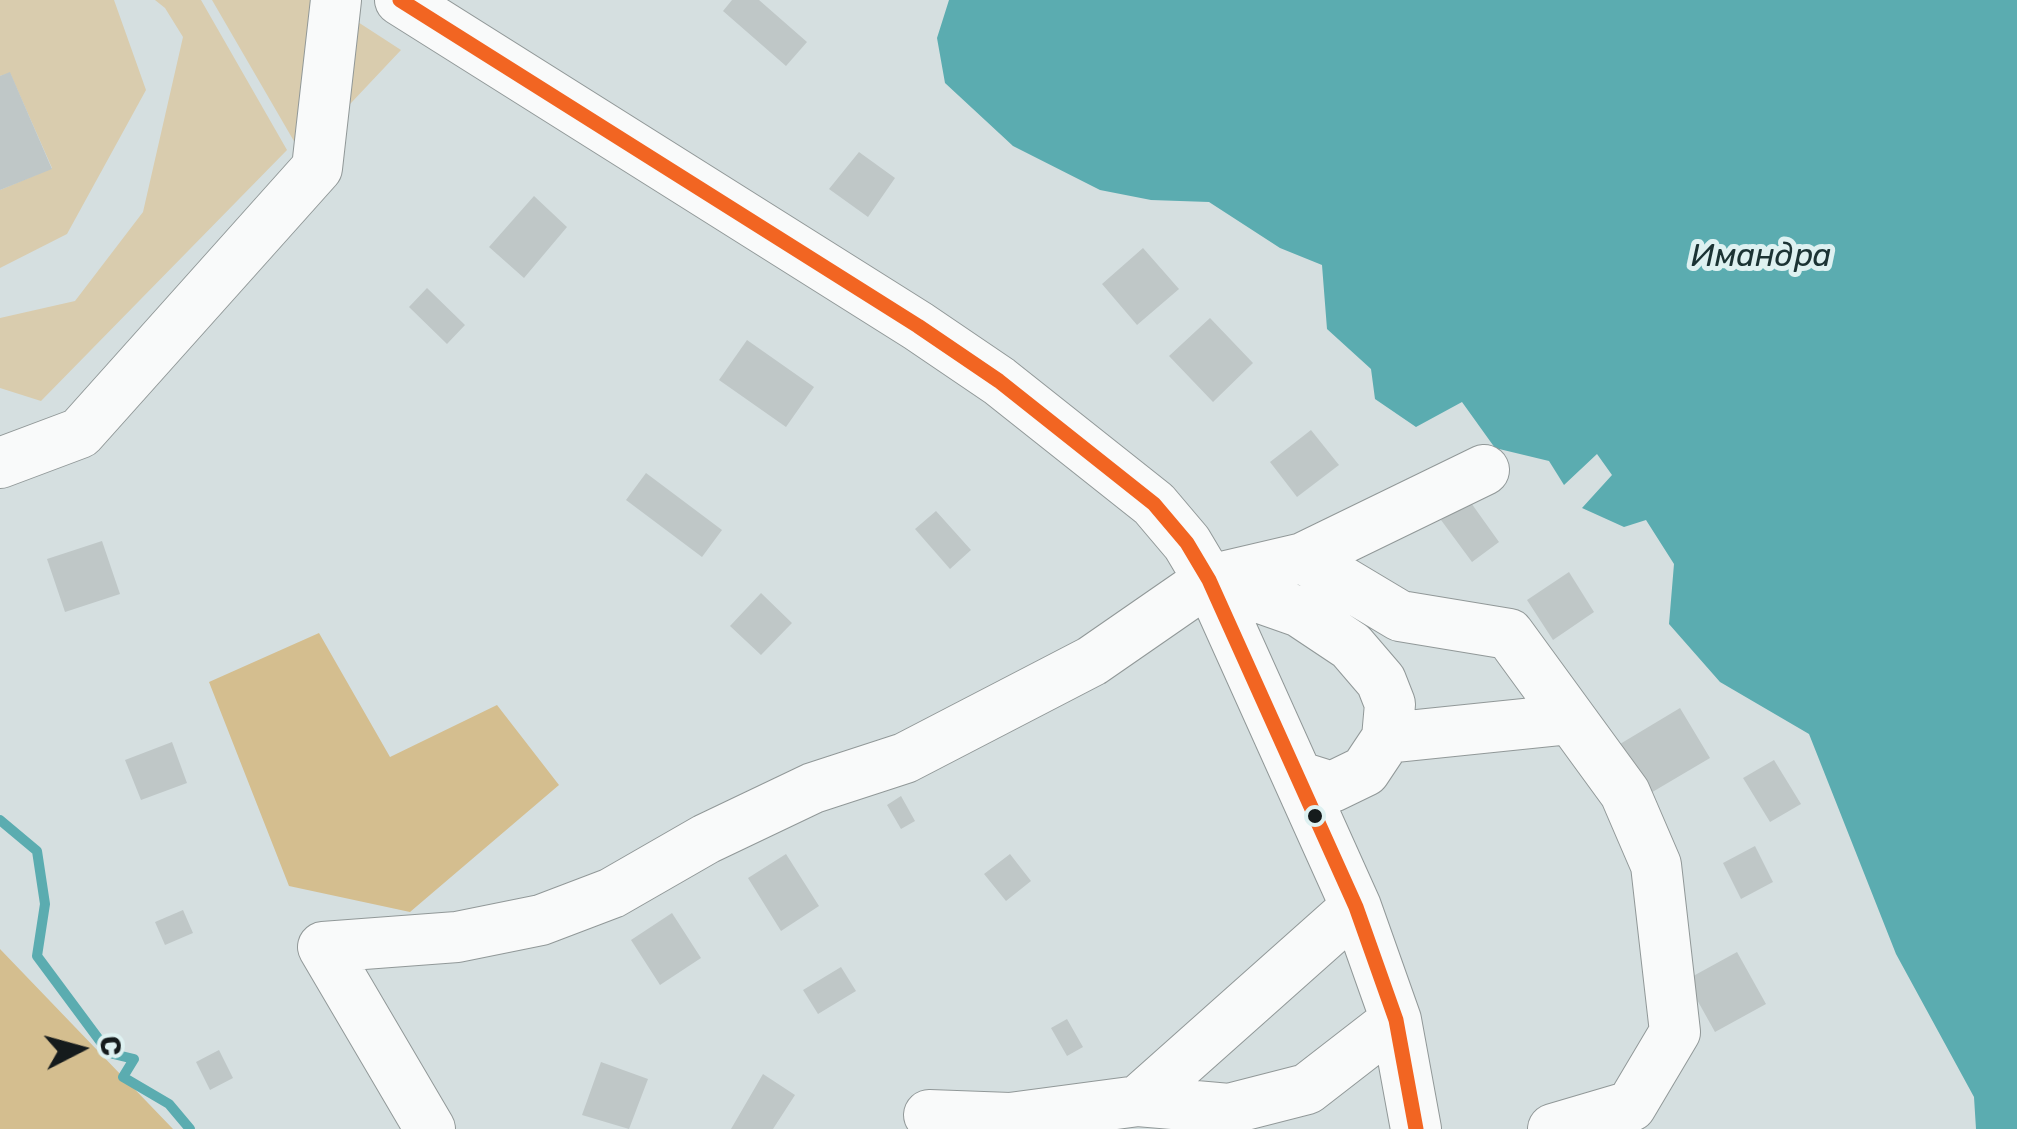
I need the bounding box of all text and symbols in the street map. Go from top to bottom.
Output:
water label: Имандра [1691,238,1831,276]
unlabelled marker [1305,806,1325,826]
north arrow [30,999,130,1099]
text: С [93,1034,128,1057]

